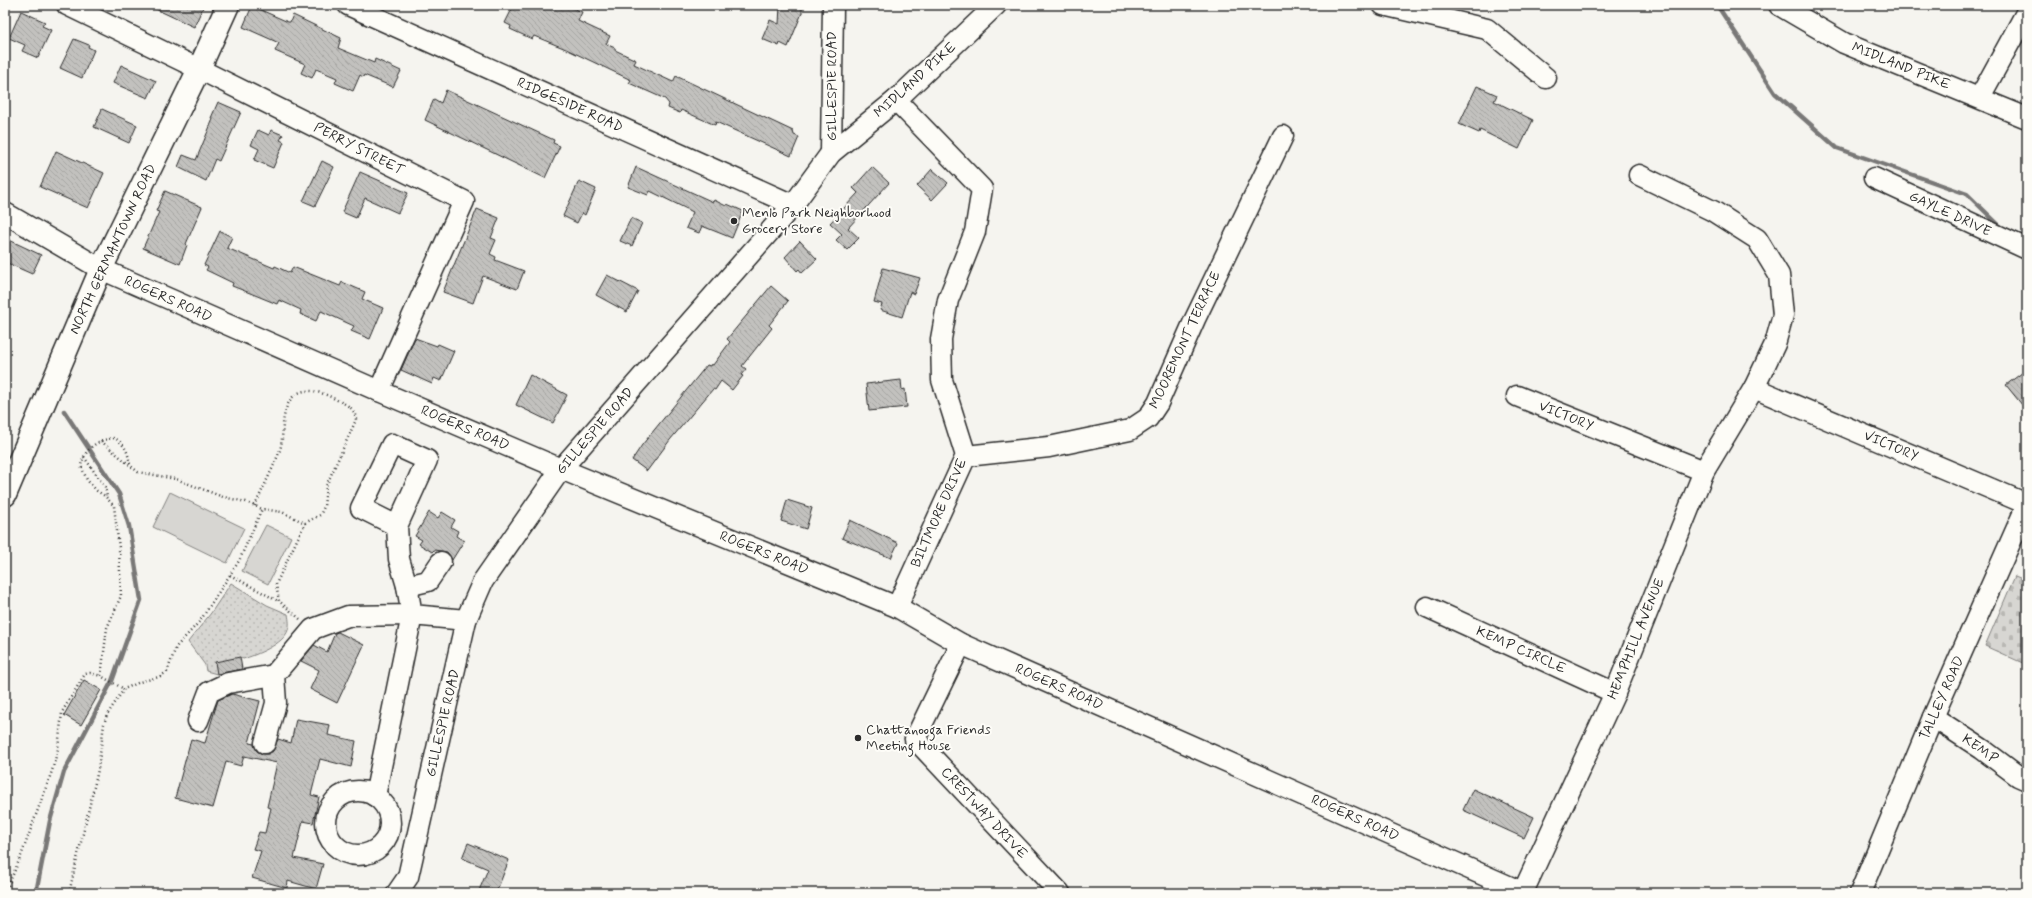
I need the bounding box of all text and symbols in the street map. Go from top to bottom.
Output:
street label: GILLESPIE ROAD [823,31,841,141]
street label: MIDLAND PIKE [870,38,960,122]
street label: MIDLAND PIKE [1849,38,1953,94]
street label: RIDGESIDE ROAD [514,73,626,137]
street label: PERRY STREET [311,118,408,180]
street label: NORTH GERMANTOWN ROAD [66,161,160,337]
street label: GAYLE DRIVE [1906,187,1994,241]
place label: Menlo Park Neighborhood Grocery Store [742,204,891,238]
marker: Menlo Park Neighborhood Grocery Store [729,216,739,226]
street label: MOOREMONT TERRACE [1145,268,1225,412]
street label: ROGERS ROAD [121,272,215,326]
street label: GILLESPIE ROAD [552,384,638,478]
street label: VICTORY [1536,397,1596,435]
street label: ROGERS ROAD [418,401,512,455]
street label: VICTORY [1861,427,1921,466]
street label: BILTMORE DRIVE [907,456,971,570]
street label: ROGERS ROAD [717,527,811,579]
street label: HEMPHILL AVENUE [1603,576,1669,702]
street label: KEMP CIRCLE [1473,622,1569,678]
street label: TALLEY ROAD [1915,653,1969,743]
street label: ROGERS ROAD [1012,660,1106,714]
street label: GILLESPIE ROAD [422,667,464,779]
place label: Chattanooga Friends Meeting House [866,721,991,757]
street label: KEMP [1958,730,2002,768]
marker: Chattanooga Friends Meeting House [853,733,863,743]
street label: CRESTWAY DRIVE [937,763,1031,863]
street label: ROGERS ROAD [1308,791,1402,845]

